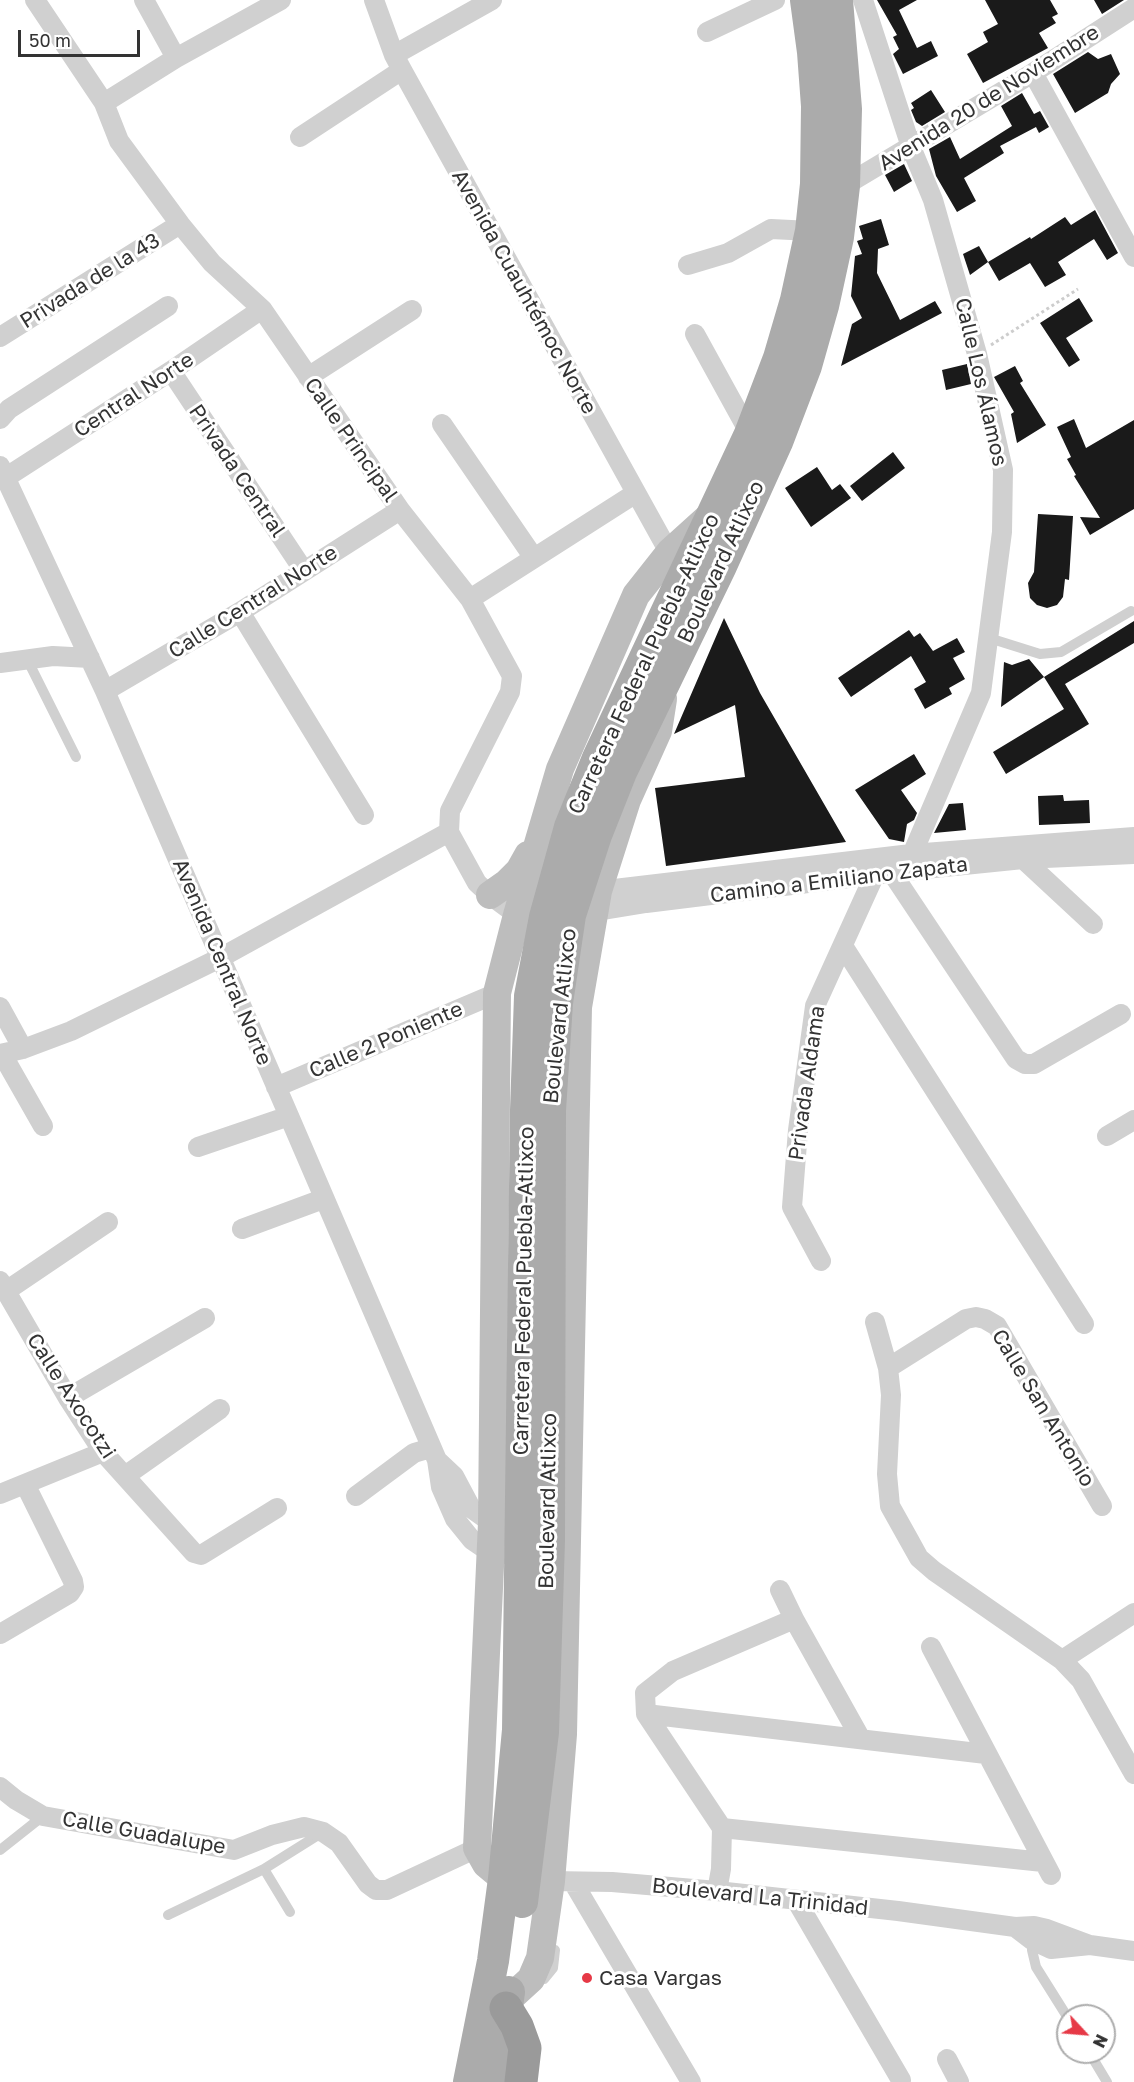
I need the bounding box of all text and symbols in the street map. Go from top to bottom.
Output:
scale bar [21,18,142,56]
street label: Avenida 20 de Noviembre [874,20,1104,176]
text: 50 m [29,29,71,51]
street label: Avenida Cuauhtémoc Norte [446,165,602,419]
street label: Privada de la 43 [16,228,164,334]
street label: Calle Los Álamos [949,295,1013,469]
street label: Central Norte [70,347,198,443]
street label: Calle Principal [299,373,403,507]
street label: Privada Central [183,400,291,542]
street label: Boulevard Atlixco [672,477,770,647]
street label: Carretera Federal Puebla-Atlixco [563,510,725,818]
street label: Calle Central Norte [164,540,342,664]
street label: Camino a Emiliano Zapata [709,852,969,908]
street label: Avenida Central Norte [167,855,277,1069]
street label: Boulevard Atlixco [538,927,582,1105]
street label: Calle 2 Poniente [305,996,467,1084]
street label: Privada Aldama [784,1004,830,1162]
street label: Carretera Federal Puebla-Atlixco [509,1126,539,1456]
street label: Calle San Antonio [986,1325,1100,1491]
street label: Calle Axocotzi [21,1329,121,1463]
street label: Boulevard Atlixco [534,1413,562,1589]
street label: Calle Guadalupe [60,1806,228,1860]
street label: Boulevard La Trinidad [651,1873,869,1921]
place label: Casa Vargas [599,1965,722,1991]
marker: Casa Vargas [580,1971,594,1985]
north arrow [1056,2004,1116,2064]
text: N [1089,2031,1112,2051]

